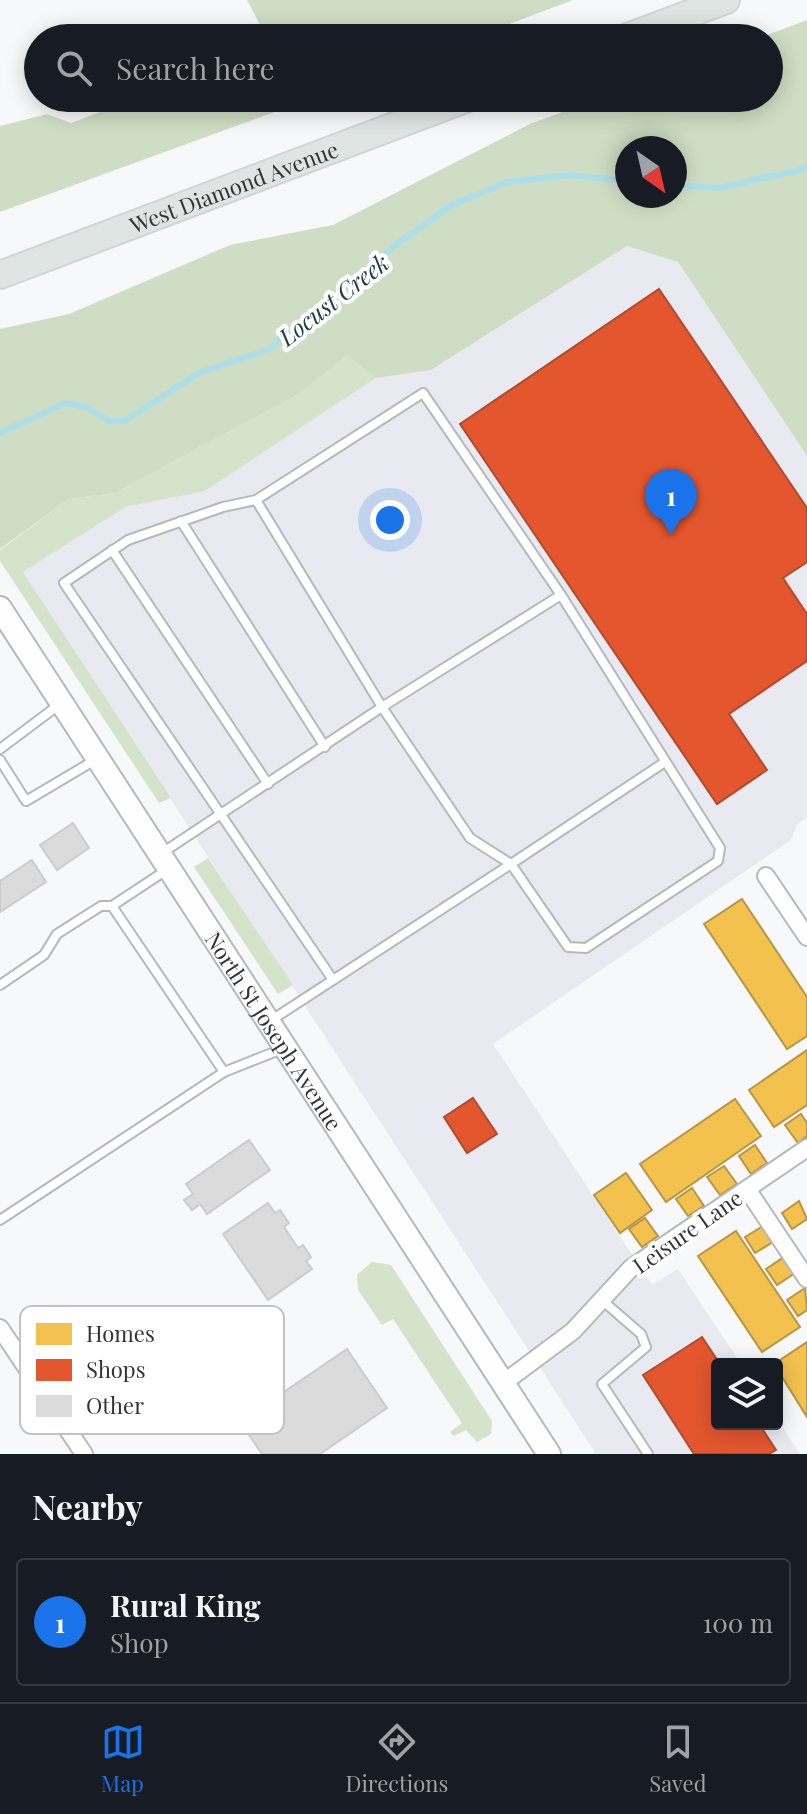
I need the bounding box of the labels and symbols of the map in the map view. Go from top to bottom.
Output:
street label: West Diamond Avenue [124,134,342,240]
north arrow [615,136,687,208]
water label: Locust Creek [270,246,395,353]
pin: 1 [645,469,697,535]
your location [370,500,410,540]
street label: North St Joseph Avenue [199,926,350,1136]
street label: Leisure Lane [626,1182,748,1280]
legend [20,1306,284,1434]
text: Homes [86,1318,155,1348]
text: Shops [86,1354,146,1384]
text: Other [86,1390,144,1420]

